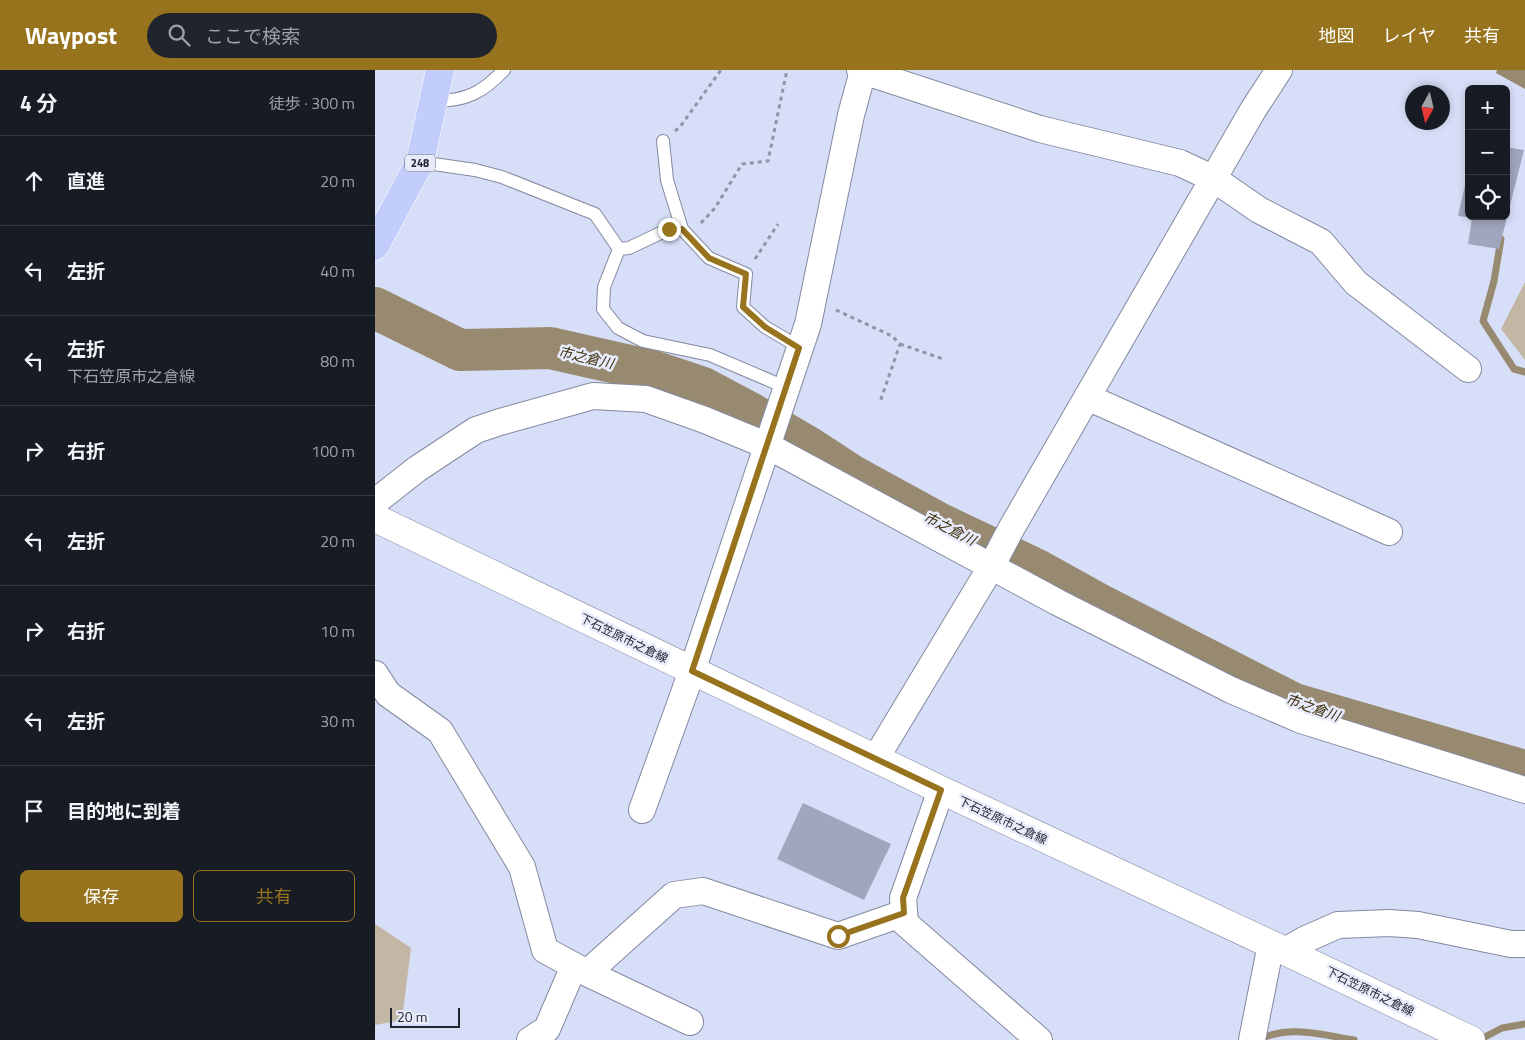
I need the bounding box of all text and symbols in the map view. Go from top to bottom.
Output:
search box [147,13,497,58]
text: Waypost [25,17,117,53]
icon: search [165,21,193,49]
text: ここで検索 [205,21,300,50]
text: 地図 [1319,22,1355,49]
text: レイヤ [1383,22,1436,49]
text: 共有 [1464,22,1500,49]
north arrow [1405,85,1450,130]
map controls [1465,85,1510,220]
button: + [1465,85,1510,130]
text: 4 分 [20,87,57,119]
text: 徒歩 · 300 m [269,91,355,115]
button: − [1465,130,1510,175]
road number: 248 [405,155,435,172]
text: 直進 [67,166,105,195]
icon: ahead [20,167,48,195]
text: 20 m [320,169,355,193]
button: locate [1465,175,1510,220]
route end [658,218,681,241]
text: 左折 [67,256,105,285]
icon: left [20,257,48,285]
text: 40 m [320,259,355,283]
text: 左折 [67,334,105,363]
water label: 市之倉川 [556,340,618,374]
icon: left [20,347,48,375]
text: 80 m [320,349,355,373]
text: 下石笠原市之倉線 [67,364,195,388]
text: 右折 [67,436,105,465]
icon: right [20,437,48,465]
text: 100 m [311,439,355,463]
water label: 市之倉川 [920,506,981,551]
text: 左折 [67,526,105,555]
icon: left [20,527,48,555]
text: 20 m [320,529,355,553]
street label: 下石笠原市之倉線 [577,608,671,668]
text: 右折 [67,616,105,645]
icon: right [20,617,48,645]
text: 10 m [320,619,355,643]
water label: 市之倉川 [1283,688,1345,727]
text: 左折 [67,706,105,735]
icon: left [20,707,48,735]
text: 30 m [320,709,355,733]
street label: 下石笠原市之倉線 [955,791,1051,849]
text: 目的地に到着 [67,796,181,825]
icon: arrive [20,797,48,825]
button: 保存 [20,870,183,922]
button: 共有 [193,870,355,922]
route start [827,925,850,948]
street label: 下石笠原市之倉線 [1323,961,1417,1021]
scale bar [390,1005,460,1028]
text: 20 m [397,1006,427,1027]

